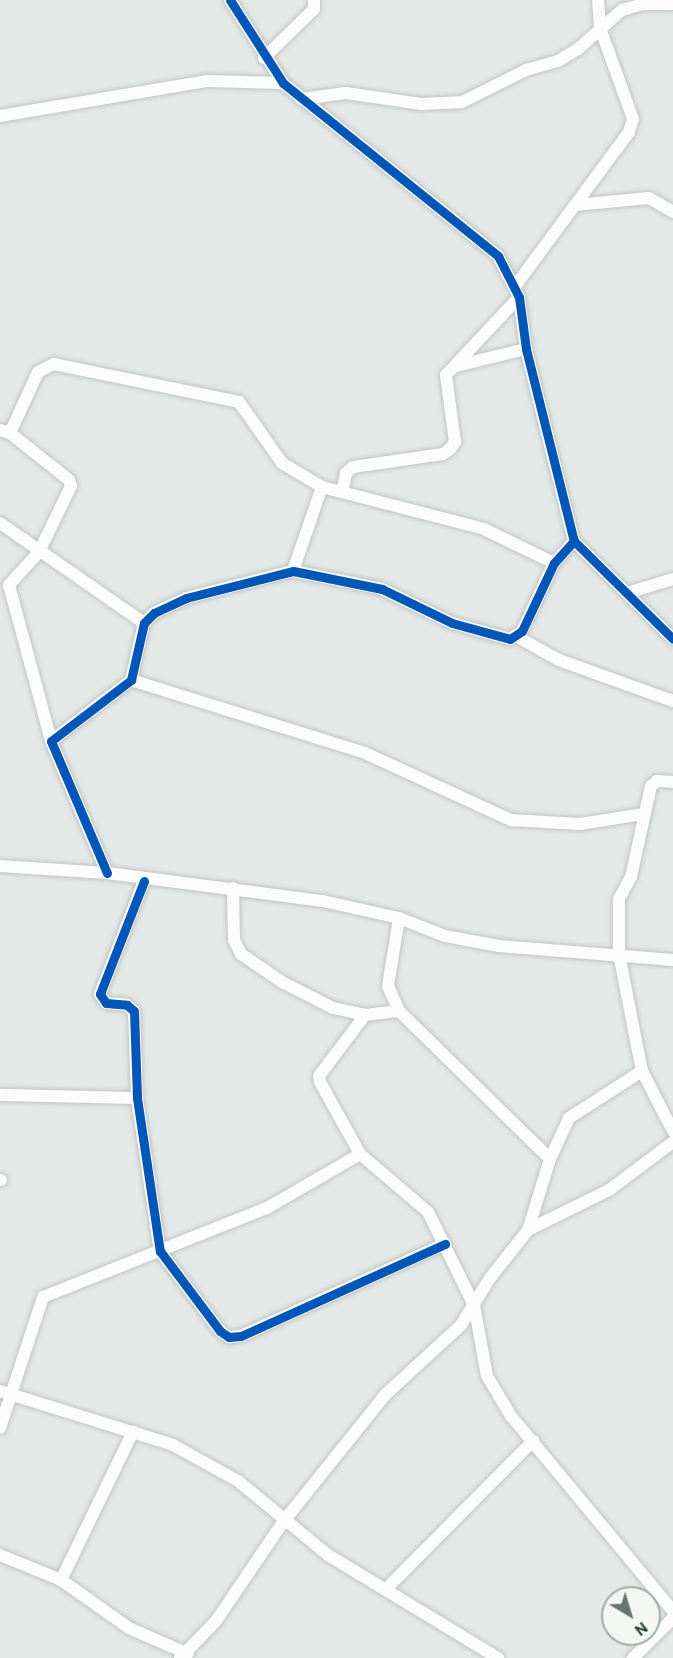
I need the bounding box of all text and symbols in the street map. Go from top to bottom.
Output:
north arrow [601,1586,661,1646]
text: N [631,1618,651,1640]

